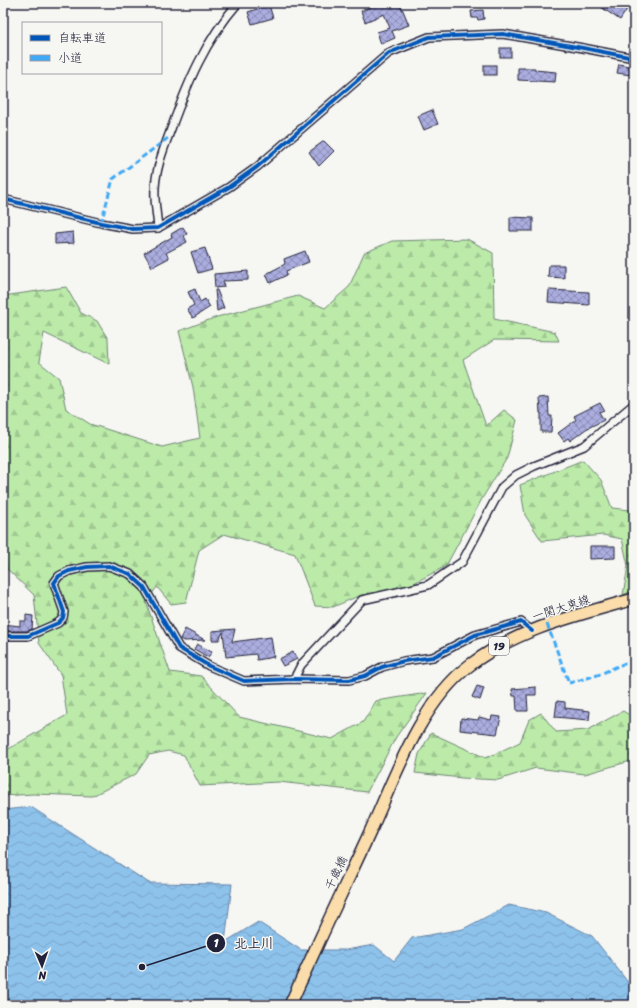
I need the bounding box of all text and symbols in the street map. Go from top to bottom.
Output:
legend [22,22,162,74]
text: 自転車道 [58,27,106,49]
text: 小道 [58,47,82,69]
street label: 一関大東線 [529,588,593,628]
road number: 19 [489,637,509,655]
street label: 千歳橋 [318,852,354,894]
callout: 北上川 [206,931,281,956]
text: 1 [213,932,219,954]
text: 北上川 [234,932,274,955]
north arrow [22,946,62,986]
text: N [38,966,47,985]

